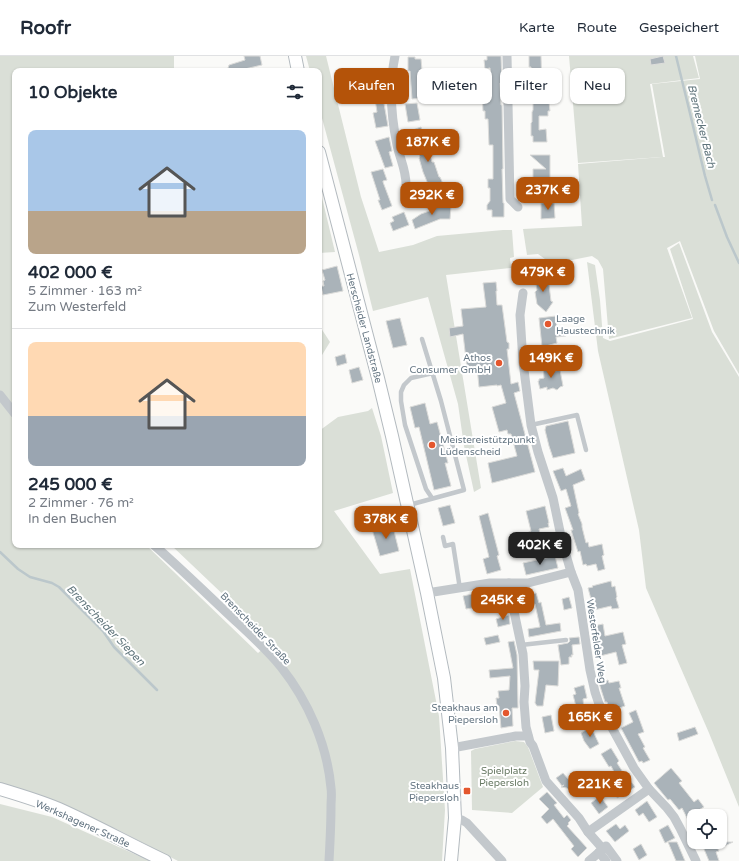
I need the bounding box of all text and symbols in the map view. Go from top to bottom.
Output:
text: Roofr [20,17,71,39]
text: Karte [519,19,555,36]
text: Route [577,19,617,36]
text: Gespeichert [639,19,719,36]
chip: Kaufen [334,68,409,104]
chip: Mieten [417,68,492,104]
chip: Filter [500,68,562,104]
chip: Neu [570,68,625,104]
icon: filters [284,81,306,103]
text: 10 Objekte [28,82,117,103]
water label: Bremecker Bach [685,83,718,169]
pin: 187K € [395,129,461,163]
text: 187K € [405,134,451,150]
icon: home [131,156,203,228]
pin: 237K € [515,177,581,211]
pin: 292K € [399,182,465,216]
text: 237K € [525,182,571,198]
text: 292K € [409,187,455,203]
pin: 479K € [510,259,576,293]
text: 402 000 € [28,262,113,283]
text: 479K € [520,264,566,280]
street label: Herscheider Landstraße [344,272,385,385]
text: 5 Zimmer · 163 m² [28,283,142,299]
text: Zum Westerfeld [28,299,126,315]
place label: Laage Haustechnik [556,313,615,337]
marker: Laage Haustechnik [543,319,553,329]
pin: 149K € [518,345,584,379]
text: 149K € [528,350,574,366]
place label: Athos Consumer GmbH [409,352,491,376]
marker: Athos Consumer GmbH [494,358,504,368]
icon: home [131,368,203,440]
place label: Meistereistützpunkt Lüdenscheid [440,434,535,458]
marker: Meistereistützpunkt Lüdenscheid [427,440,437,450]
text: 245 000 € [28,474,113,495]
text: 2 Zimmer · 76 m² [28,495,134,511]
pin: 378K € [353,506,419,540]
text: In den Buchen [28,511,117,527]
text: 378K € [363,511,409,527]
pin: 402K € [507,532,573,566]
text: 402K € [517,537,563,553]
water label: Brenscheider Siepen [64,582,148,669]
pin: 245K € [470,587,536,621]
street label: Brenscheider Straße [218,590,293,668]
text: 245K € [480,592,526,608]
street label: Westerfelder Weg [583,598,609,684]
place label: Steakhaus am Piepersloh [432,702,498,726]
pin: 165K € [557,704,623,738]
marker: Steakhaus am Piepersloh [501,708,511,718]
text: 165K € [567,709,613,725]
park label: Spielplatz Piepersloh [479,765,529,789]
pin: 221K € [567,771,633,805]
text: 221K € [577,776,623,792]
place label: Steakhaus Piepersloh [409,780,459,804]
marker: Steakhaus Piepersloh [462,786,472,796]
street label: Werkshagener Straße [33,798,132,850]
map controls [687,809,727,849]
button: locate [687,809,727,849]

